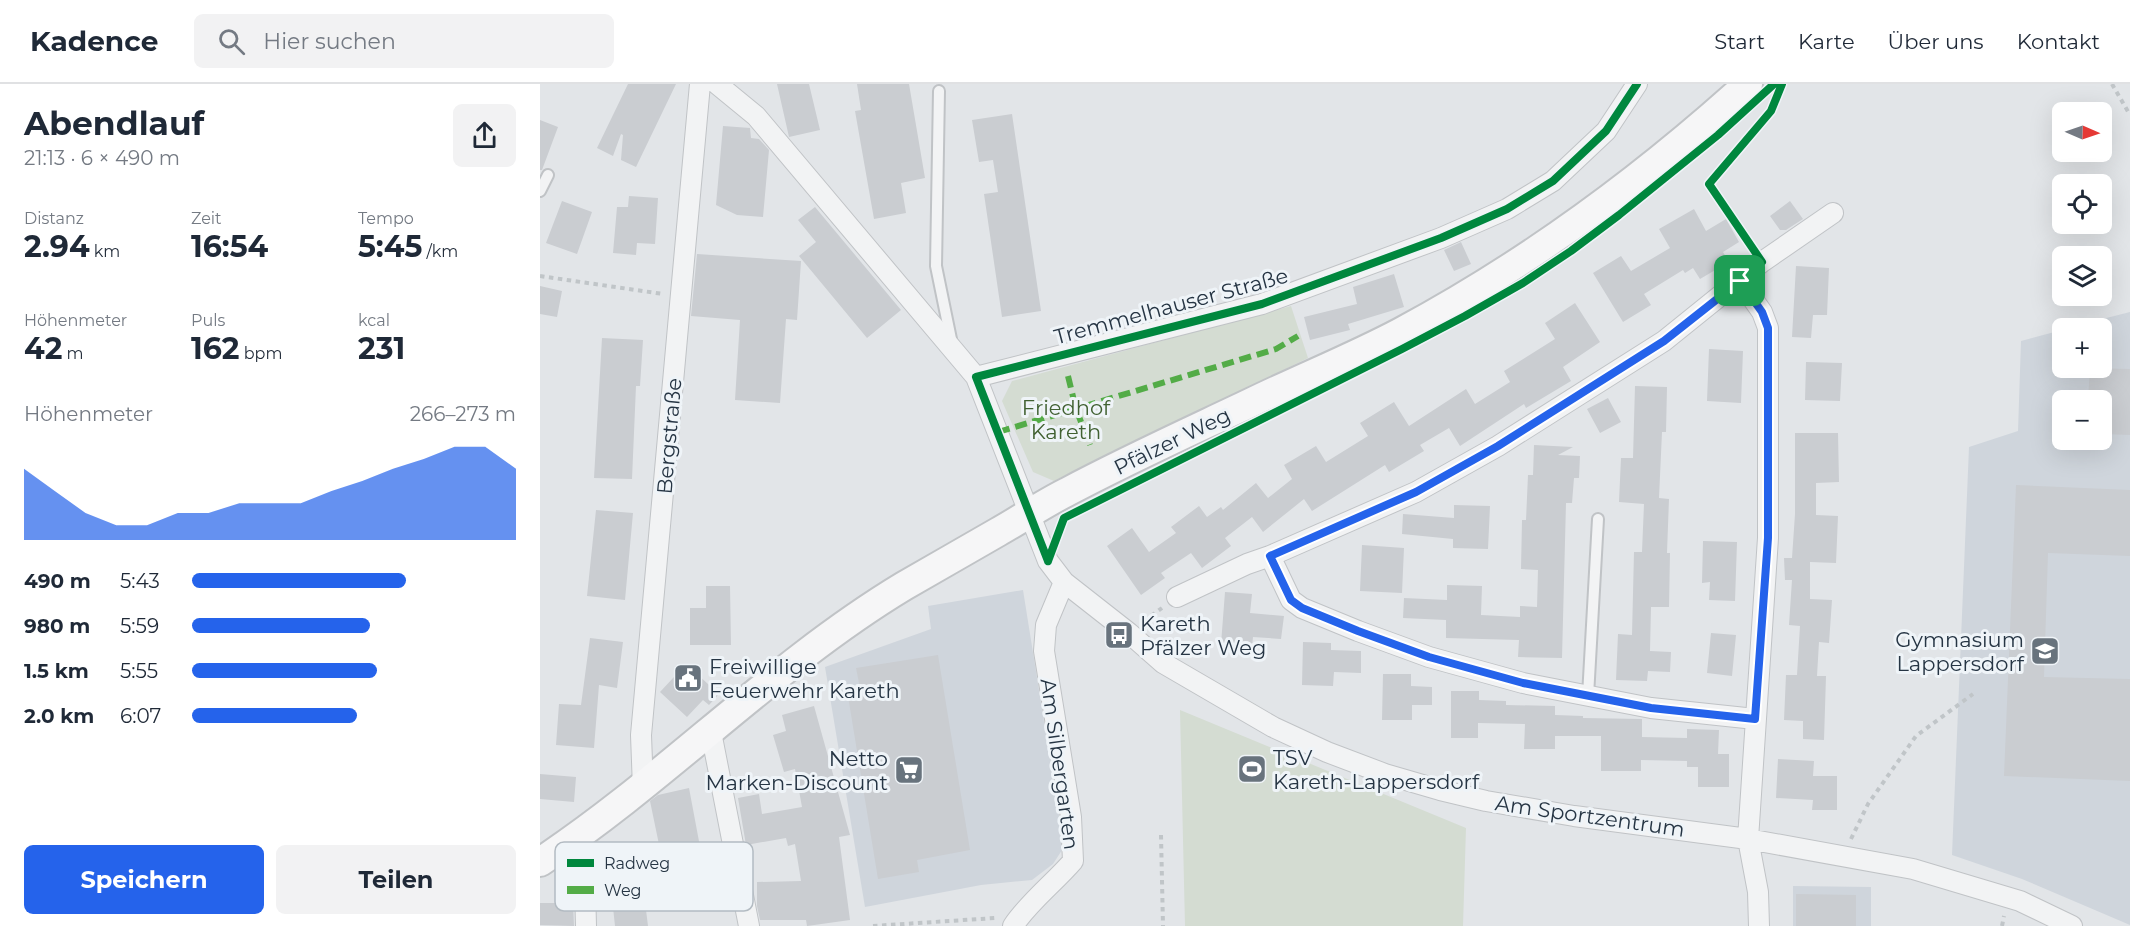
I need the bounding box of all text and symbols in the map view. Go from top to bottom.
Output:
search box [194,14,614,68]
text: Kadence [30,24,158,58]
icon: search [215,25,248,58]
text: Hier suchen [263,28,396,55]
text: Start [1714,29,1765,54]
text: Karte [1798,29,1855,54]
text: Über uns [1888,29,1984,54]
text: Kontakt [2017,29,2100,54]
north arrow [2052,102,2112,162]
map controls [2052,102,2112,450]
text: Abendlauf [24,103,204,143]
button: share [453,104,516,167]
text: 21:13 · 6 × 490 m [24,146,180,170]
button: locate [2052,174,2112,234]
text: Distanz [24,209,84,228]
text: Zeit [191,209,222,228]
text: Tempo [358,209,414,228]
text: 2.94 [24,228,90,265]
text: 16:54 [191,228,268,265]
text: 5:45 [358,228,422,265]
text: km [90,242,120,261]
text: /km [422,242,458,261]
button: layers [2052,246,2112,306]
pin [1714,255,1765,306]
street label: Tremmelhauser Straße [1051,263,1291,349]
icon: arrive [1723,264,1756,297]
text: Höhenmeter [24,311,127,330]
text: Puls [191,311,225,330]
text: kcal [358,311,390,330]
button: + [2052,318,2112,378]
text: 42 [24,330,62,367]
text: 162 [191,330,240,367]
text: 231 [358,330,405,367]
text: m [62,344,84,363]
text: bpm [240,344,282,363]
street label: Bergstraße [651,377,687,495]
button: − [2052,390,2112,450]
park label: Friedhof Kareth [1022,395,1111,444]
text: Höhenmeter [24,402,153,426]
text: 266–273 m [410,402,516,426]
street label: Pfälzer Weg [1110,402,1234,480]
text: 490 m [24,569,91,593]
text: 5:43 [120,569,160,593]
place label: Kareth Pfälzer Weg [1140,611,1266,660]
text: 980 m [24,614,90,638]
text: 5:59 [120,614,159,638]
bus stop icon: Kareth Pfälzer Weg [1103,619,1135,651]
place label: Gymnasium Lappersdorf [1895,627,2025,676]
school or university icon: Gymnasium Lappersdorf [2029,635,2061,667]
place label: Freiwillige Feuerwehr Kareth [709,654,900,703]
text: 1.5 km [24,659,89,683]
text: 5:55 [120,659,158,683]
public building icon: Freiwillige Feuerwehr Kareth [672,662,704,694]
street label: Am Silbergarten [1036,677,1084,851]
text: 2.0 km [24,704,94,728]
text: 6:07 [120,704,161,728]
place label: TSV Kareth-Lappersdorf [1273,745,1480,794]
place label: Netto Marken-Discount [705,746,888,795]
sports icon: TSV Kareth-Lappersdorf [1236,753,1268,785]
supermarket icon: Netto Marken-Discount [893,754,925,786]
street label: Am Sportzentrum [1494,790,1686,842]
legend [555,842,753,911]
button: Speichern [24,845,264,914]
button: Teilen [276,845,516,914]
text: Radweg [604,854,670,873]
text: Weg [604,881,642,900]

